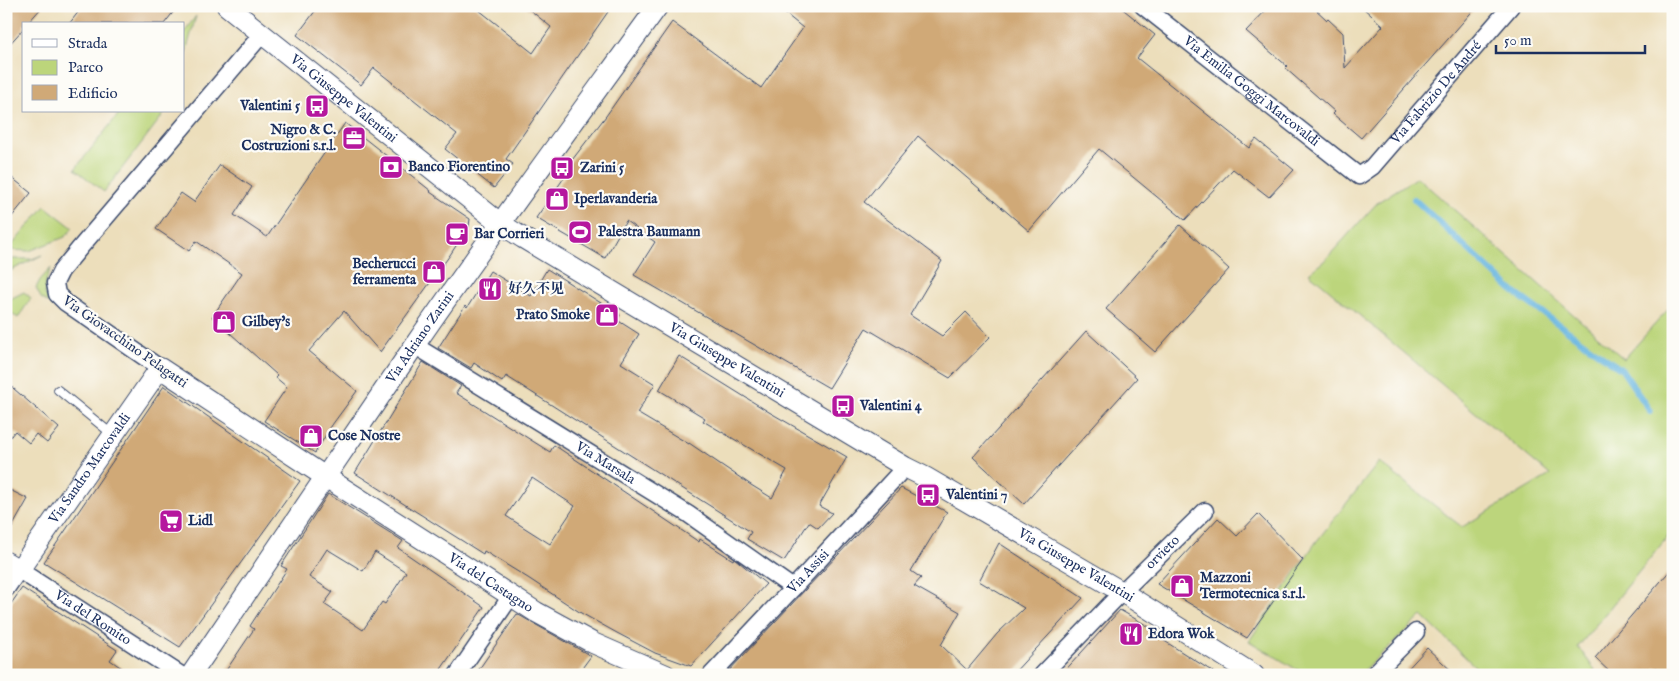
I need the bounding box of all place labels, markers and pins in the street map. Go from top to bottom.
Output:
bus stop icon: Valentini 5 [304,93,330,119]
place label: Valentini 5 [239,97,300,115]
place label: Nigro & C. Costruzioni s.r.l. [242,121,336,155]
office icon: Nigro & C. Costruzioni s.r.l. [341,125,367,151]
bank icon: Banco Fiorentino [378,154,404,180]
bus stop icon: Zarini 5 [549,155,575,181]
place label: Banco Fiorentino [408,158,510,176]
place label: Zarini 5 [580,159,624,177]
shop icon: Iperlavanderia [544,186,570,212]
place label: Iperlavanderia [574,190,658,208]
sports icon: Palestra Baumann [567,219,593,245]
cafe icon: Bar Corrieri [444,221,470,247]
place label: Palestra Baumann [598,223,701,241]
place label: Bar Corrieri [474,225,545,243]
place label: Becherucci ferramenta [352,255,417,289]
shop icon: Becherucci ferramenta [421,259,447,285]
restaurant icon: 好久不见 [477,276,503,302]
place label: 好久不见 [508,280,564,298]
shop icon: Prato Smoke [594,302,620,328]
place label: Prato Smoke [516,306,591,324]
shop icon: Gilbey's [211,309,237,335]
place label: Gilbey's [242,313,290,331]
bus stop icon: Valentini 4 [830,393,856,419]
place label: Valentini 4 [859,397,923,415]
shop icon: Cose Nostre [298,423,324,449]
place label: Cose Nostre [328,427,401,445]
bus stop icon: Valentini 7 [915,482,941,508]
place label: Valentini 7 [945,486,1008,504]
supermarket icon: Lidl [158,508,184,534]
place label: Lidl [188,512,214,530]
place label: Mazzoni Termotecnica s.r.l. [1199,569,1305,603]
shop icon: Mazzoni Termotecnica s.r.l. [1169,573,1195,599]
restaurant icon: Edora Wok [1118,621,1144,647]
place label: Edora Wok [1148,625,1215,643]

